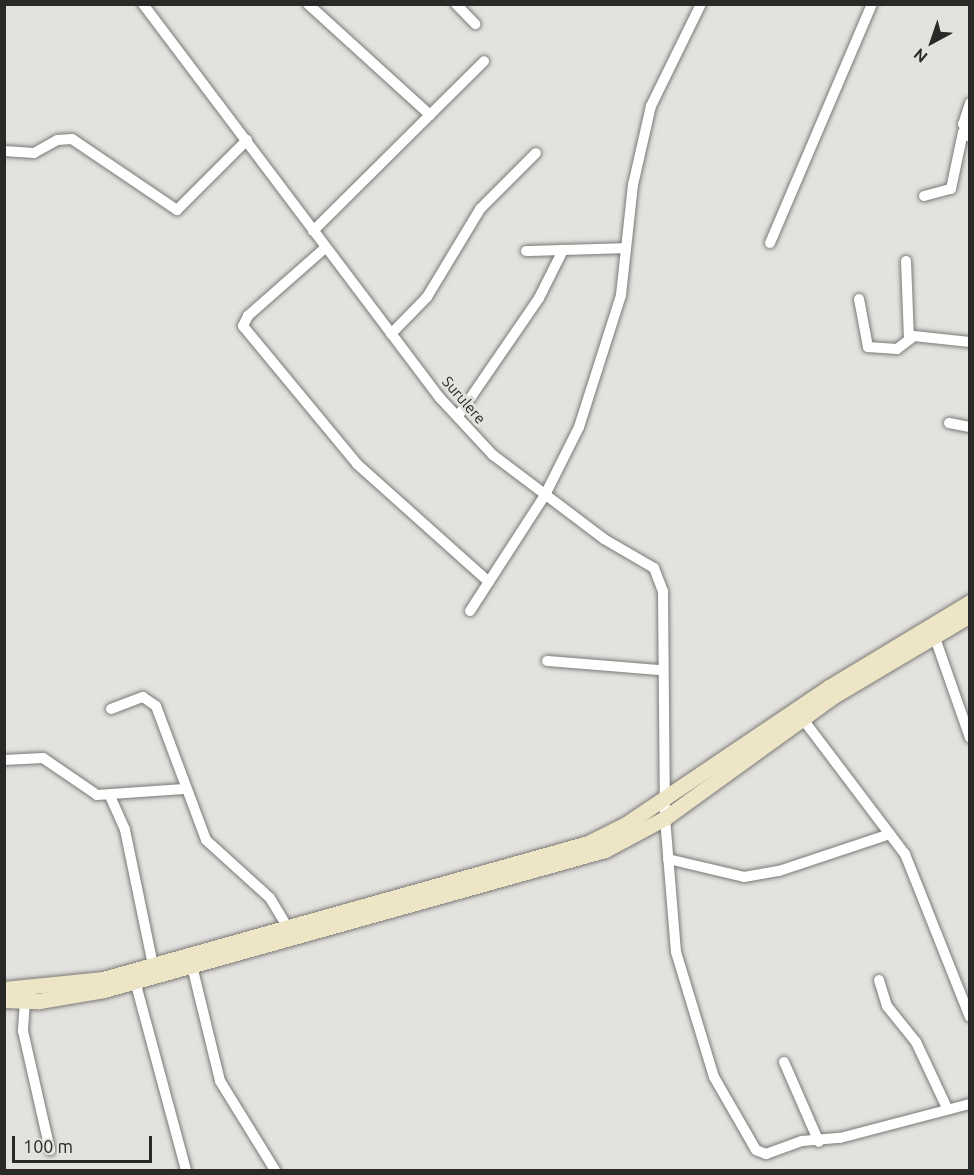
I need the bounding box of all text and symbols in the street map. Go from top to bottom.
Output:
north arrow [902,12,962,72]
text: N [910,45,931,67]
street label: Surulere [439,373,489,427]
scale bar [15,1124,154,1162]
text: 100 m [23,1136,73,1156]

